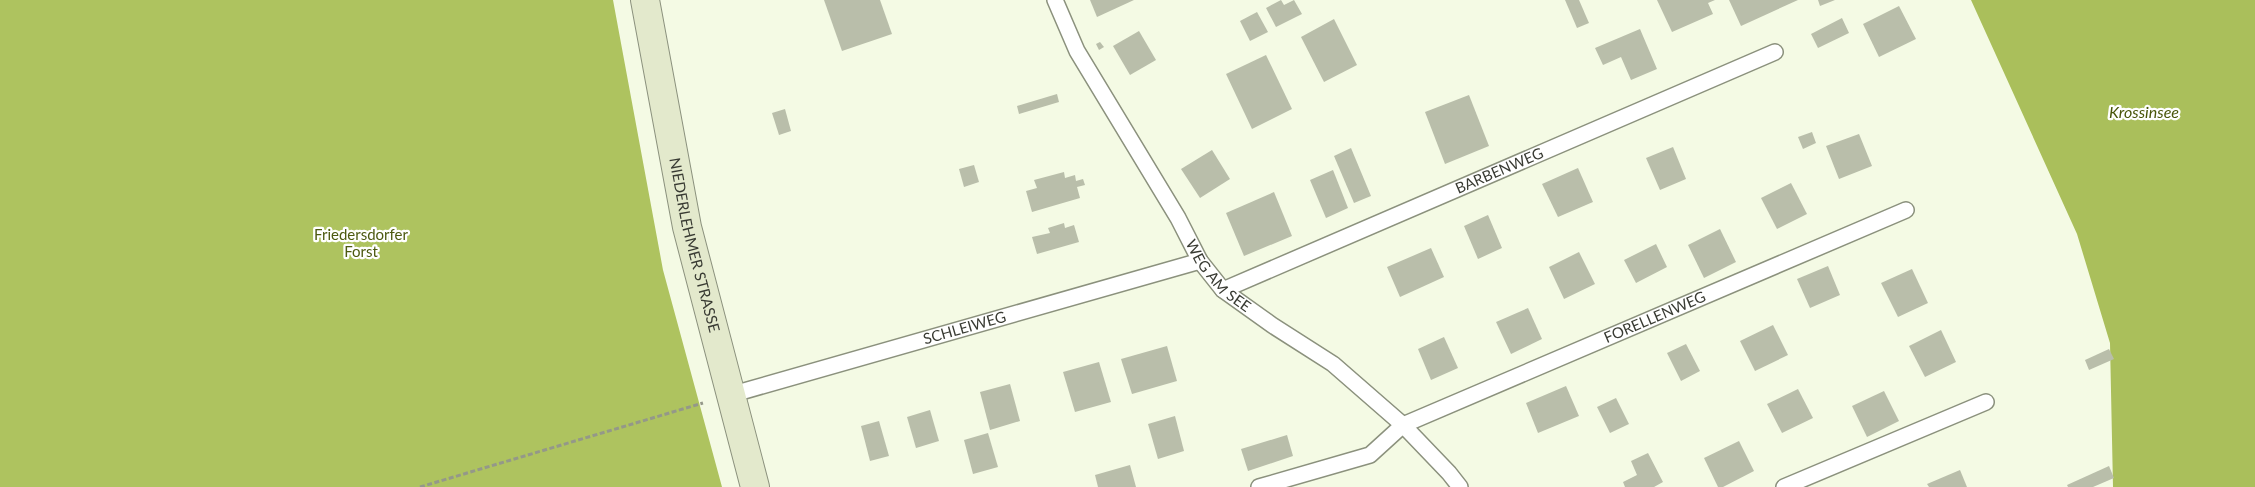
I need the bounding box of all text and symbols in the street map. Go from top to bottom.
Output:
water label: Krossinsee [2109,102,2179,121]
street label: BARBENWEG [1452,143,1546,197]
street label: NIEDERLEHMER STRASSE [666,156,724,334]
park label: Friedersdorfer Forst [314,225,408,260]
street label: WEG AM SEE [1182,236,1255,315]
street label: FORELLENWEG [1601,287,1708,346]
street label: SCHLEIWEG [921,307,1008,347]

